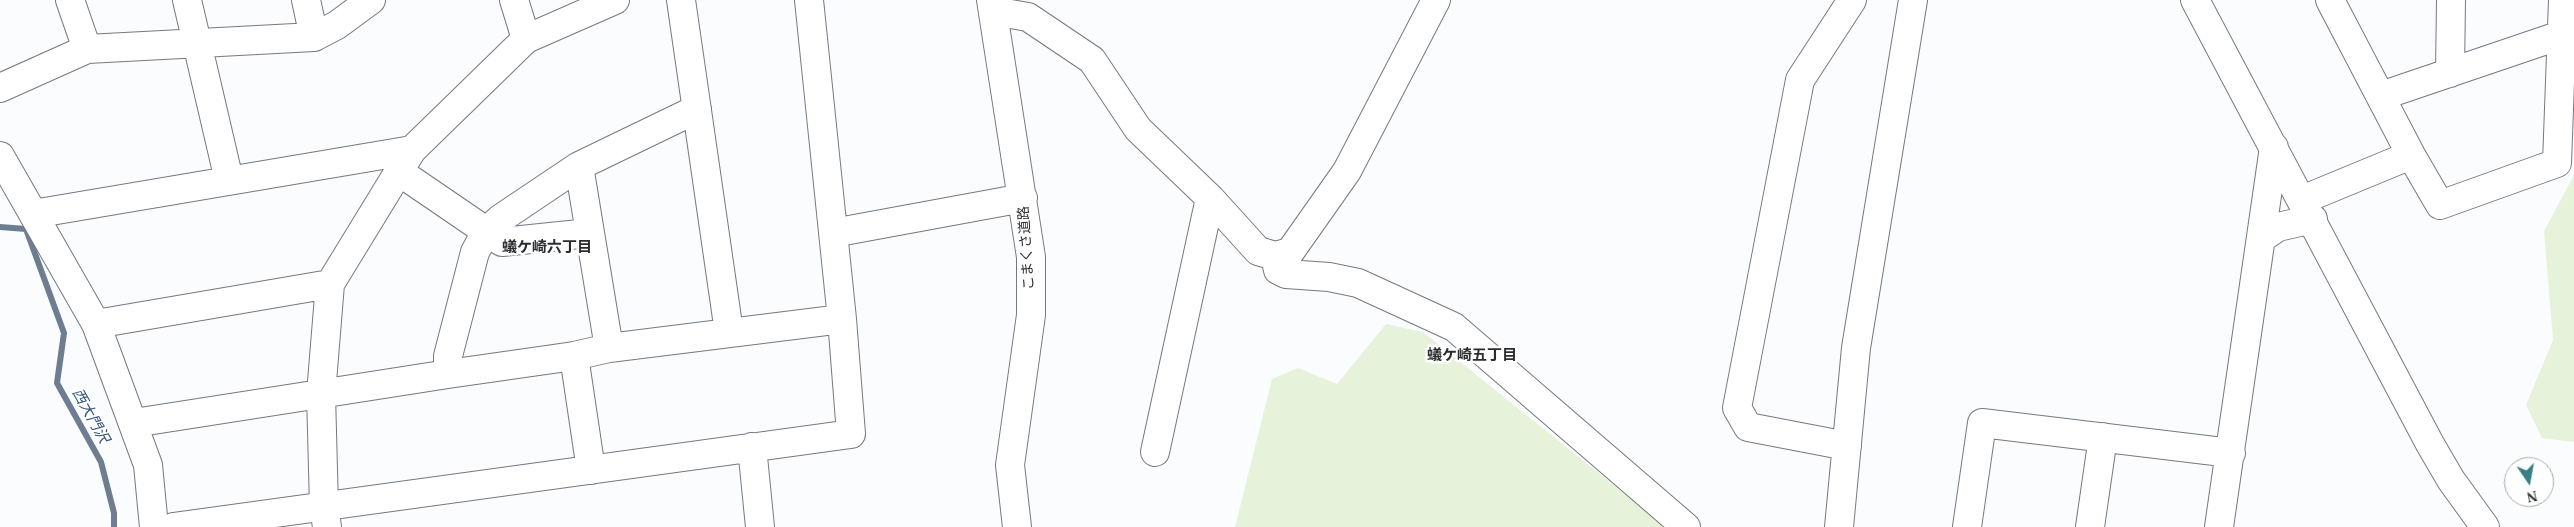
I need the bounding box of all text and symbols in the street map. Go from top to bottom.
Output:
street label: こまくさ道路 [1016,206,1038,290]
district label: 蟻ケ崎六丁目 [502,239,592,257]
district label: 蟻ケ崎五丁目 [1427,347,1517,365]
water label: 西大門沢 [68,385,112,447]
north arrow [2504,457,2554,507]
text: N [2526,488,2539,505]

